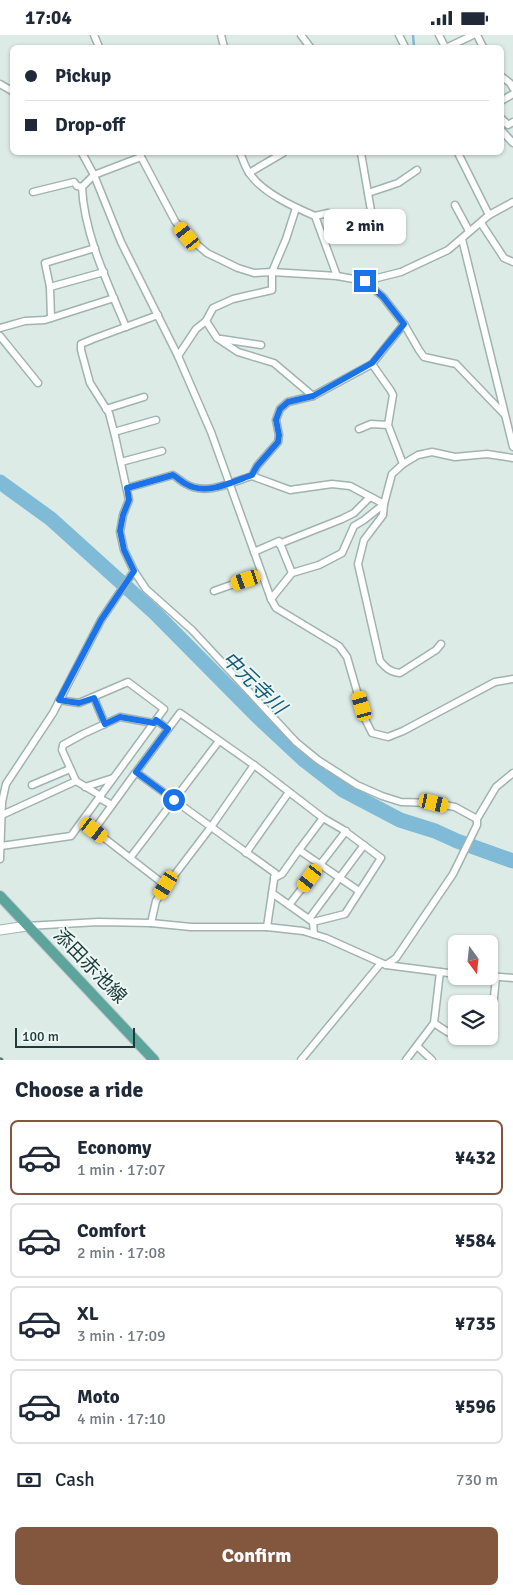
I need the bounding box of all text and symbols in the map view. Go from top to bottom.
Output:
text: 17:04 [25,6,72,30]
text: Pickup [55,64,111,88]
text: Drop-off [55,113,125,137]
callout: 2 min [324,209,406,243]
text: 2 min [346,216,384,236]
car [171,220,202,252]
route end [354,270,376,292]
car [229,568,262,592]
water label: 中元寺川 [217,646,293,721]
car [350,690,373,722]
route start [163,789,185,811]
car [417,792,450,814]
car [77,815,110,845]
car [294,862,325,894]
car [151,868,180,902]
street label: 添田赤池線 [48,923,132,1009]
north arrow [448,935,498,985]
map controls [448,935,498,1045]
button: layers [448,995,498,1045]
scale bar [15,1025,135,1048]
text: 100 m [22,1028,59,1045]
text: Choose a ride [15,1076,143,1103]
icon: car [17,1135,62,1180]
text: Economy [77,1136,151,1160]
text: ¥432 [455,1146,496,1170]
text: 1 min · 17:07 [77,1160,166,1180]
icon: car [17,1218,62,1263]
text: Comfort [77,1219,146,1243]
text: ¥584 [455,1229,496,1253]
text: 2 min · 17:08 [77,1243,166,1263]
icon: car [17,1301,62,1346]
text: XL [77,1302,99,1326]
text: ¥735 [455,1312,496,1336]
text: 3 min · 17:09 [77,1326,166,1346]
icon: car [17,1384,62,1429]
text: Moto [77,1385,120,1409]
text: ¥596 [455,1395,496,1419]
text: 4 min · 17:10 [77,1409,166,1429]
icon: cash [15,1466,43,1494]
text: Cash [55,1468,95,1492]
text: 730 m [456,1470,498,1490]
button: Confirm [15,1527,498,1585]

